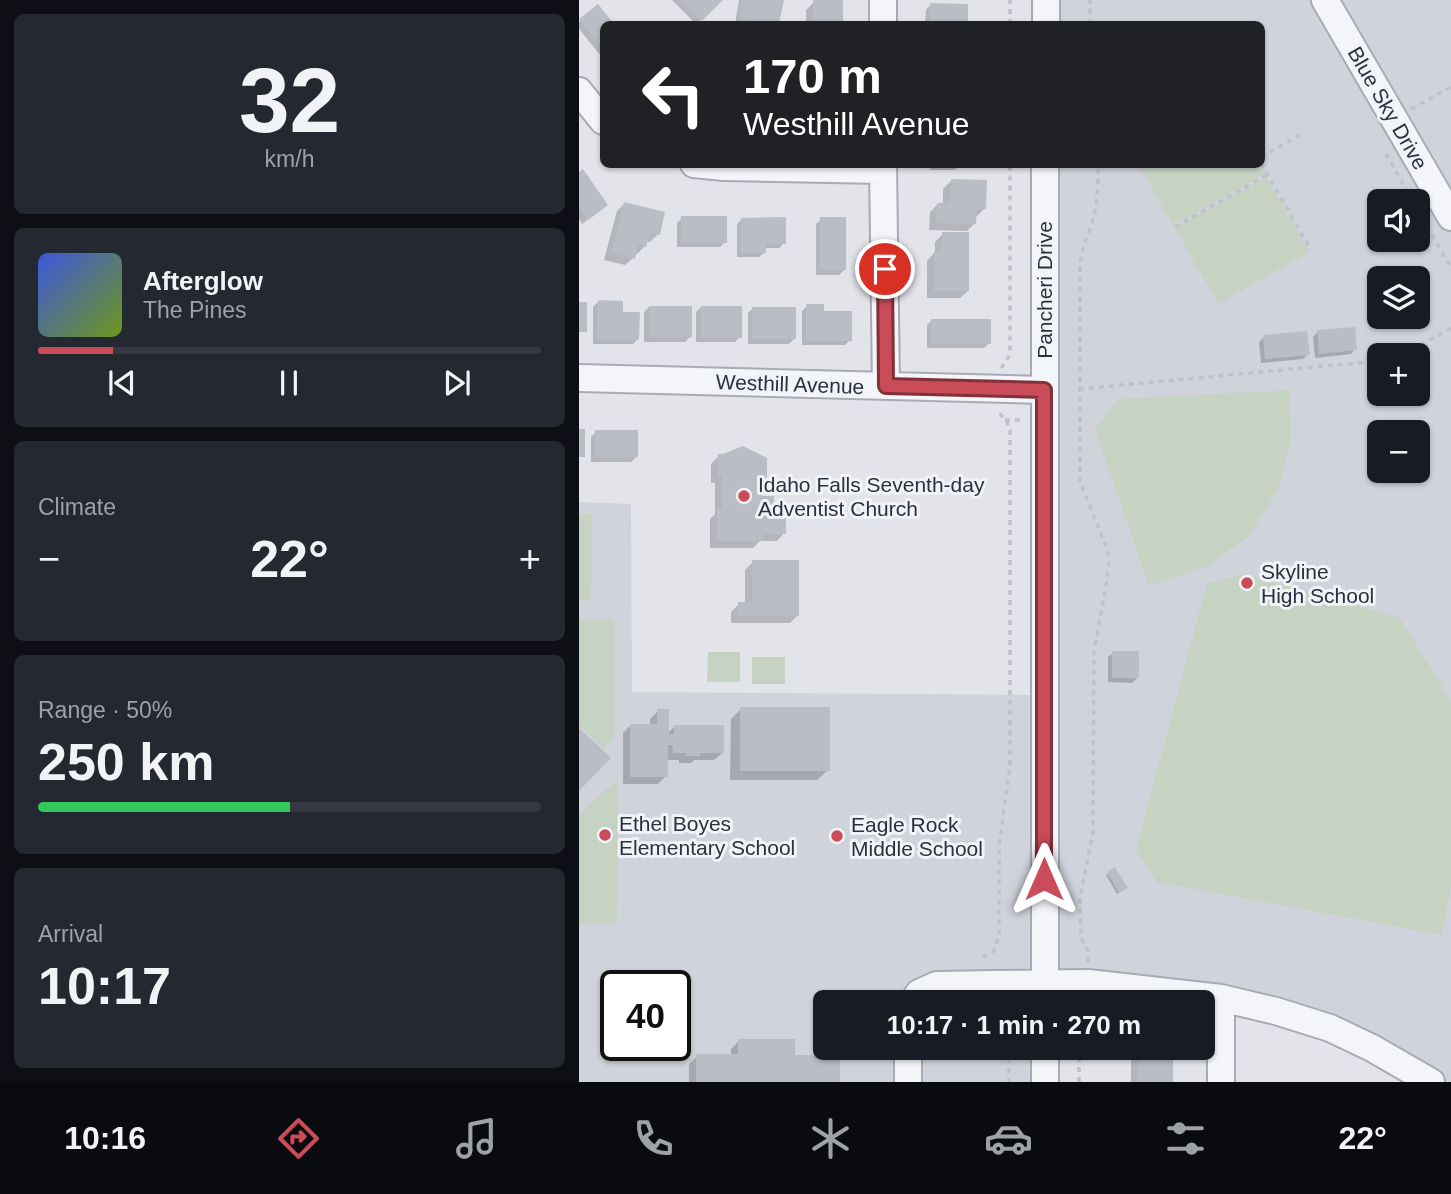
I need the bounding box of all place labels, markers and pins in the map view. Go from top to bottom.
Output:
pin [855,239,915,299]
place label: Idaho Falls Seventh-day Adventist Church [758,473,985,520]
marker: Idaho Falls Seventh-day Adventist Church [736,488,752,504]
place label: Skyline High School [1261,560,1374,607]
marker: Skyline High School [1239,575,1255,591]
place label: Ethel Boyes Elementary School [619,812,795,859]
place label: Eagle Rock Middle School [851,813,983,860]
marker: Ethel Boyes Elementary School [597,827,613,843]
marker: Eagle Rock Middle School [829,828,845,844]

